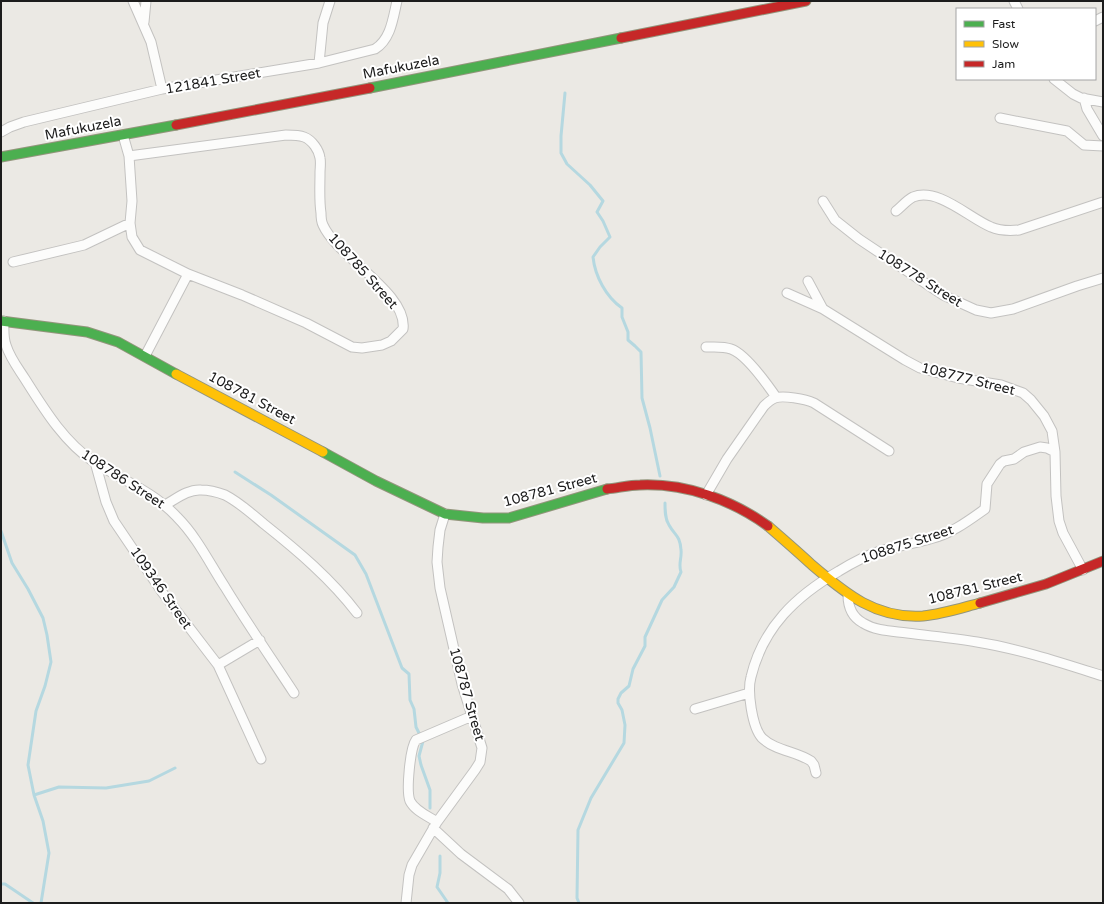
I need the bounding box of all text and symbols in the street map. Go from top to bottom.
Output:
legend [956,8,1096,80]
text: Fast [992,17,1016,31]
text: Slow [992,37,1019,51]
street label: Mafukuzela [361,51,441,83]
text: Jam [992,57,1015,71]
street label: 121841 Street [164,64,263,98]
street label: Mafukuzela [43,112,123,144]
street label: 108785 Street [324,229,402,313]
street label: 108778 Street [875,245,966,311]
street label: 108777 Street [919,359,1017,399]
street label: 108781 Street [205,368,299,428]
street label: 108786 Street [78,446,169,513]
street label: 108781 Street [501,469,599,511]
street label: 108875 Street [859,521,956,567]
street label: 109346 Street [126,544,196,633]
street label: 108781 Street [926,568,1024,608]
street label: 108787 Street [446,645,489,743]

